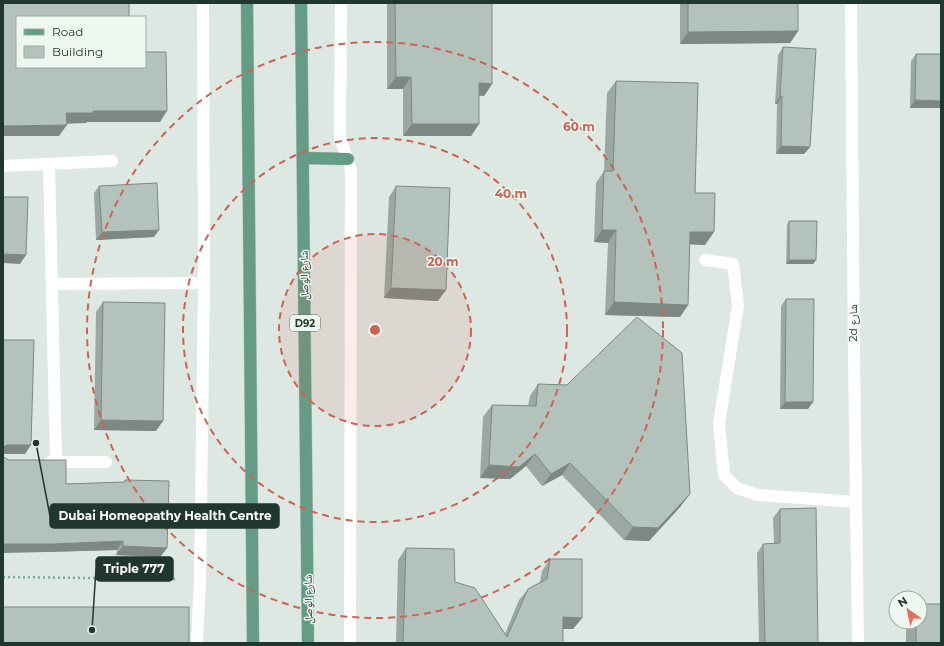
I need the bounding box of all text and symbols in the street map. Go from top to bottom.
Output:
legend [16,16,146,68]
text: Road [52,24,83,39]
text: Building [52,44,103,59]
text: 60 m [563,119,595,134]
text: 40 m [495,186,527,201]
street label: شارع الوصل [297,250,311,300]
text: 20 m [427,254,459,269]
street label: 2d شارع [846,304,860,342]
road number: D92 [290,315,320,331]
centre of rings [368,323,382,337]
callout: Dubai Homeopathy Health Centre [50,504,279,528]
text: Dubai Homeopathy Health Centre [58,508,272,523]
callout: Triple 777 [96,557,173,581]
text: Triple 777 [103,561,165,576]
street label: شارع الوصل [301,574,315,624]
north arrow [888,590,928,630]
text: N [895,593,910,610]

